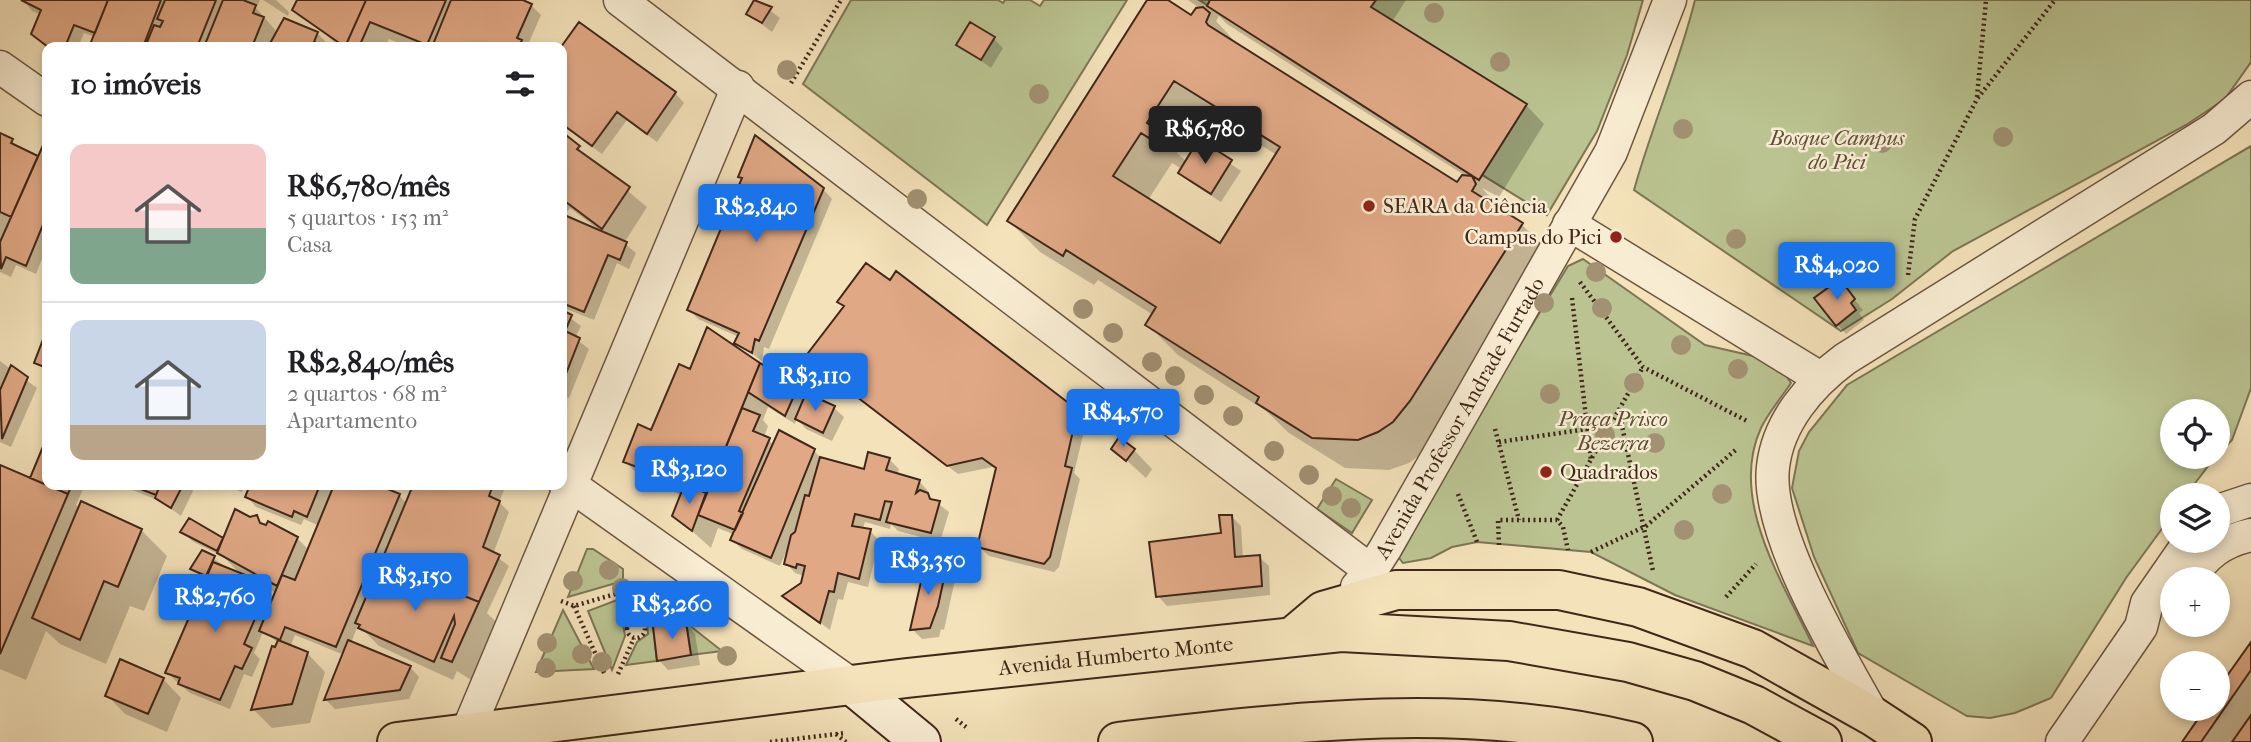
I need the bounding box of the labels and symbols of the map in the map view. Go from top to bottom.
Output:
pin: R$6,780 [1140,106,1270,166]
park label: Bosque Campus do Pici [1769,126,1905,174]
pin: R$2,840 [691,184,821,244]
place label: SEARA da Ciência [1383,194,1547,218]
marker: SEARA da Ciência [1361,198,1377,214]
place label: Campus do Pici [1465,225,1602,249]
marker: Campus do Pici [1608,229,1624,245]
pin: R$4,020 [1772,243,1902,302]
street label: Avenida Professor Andrade Furtado [1369,273,1549,564]
pin: R$3,110 [750,354,880,413]
pin: R$4,570 [1058,390,1188,449]
park label: Praça Prisco Bezerra [1557,407,1668,455]
pin: R$3,120 [624,447,754,506]
place label: Quadrados [1560,460,1658,484]
marker: Quadrados [1538,464,1554,480]
pin: R$3,350 [863,538,993,597]
pin: R$3,150 [350,554,480,613]
pin: R$2,760 [150,574,280,634]
pin: R$3,260 [607,582,737,641]
street label: Avenida Humberto Monte [996,632,1234,680]

